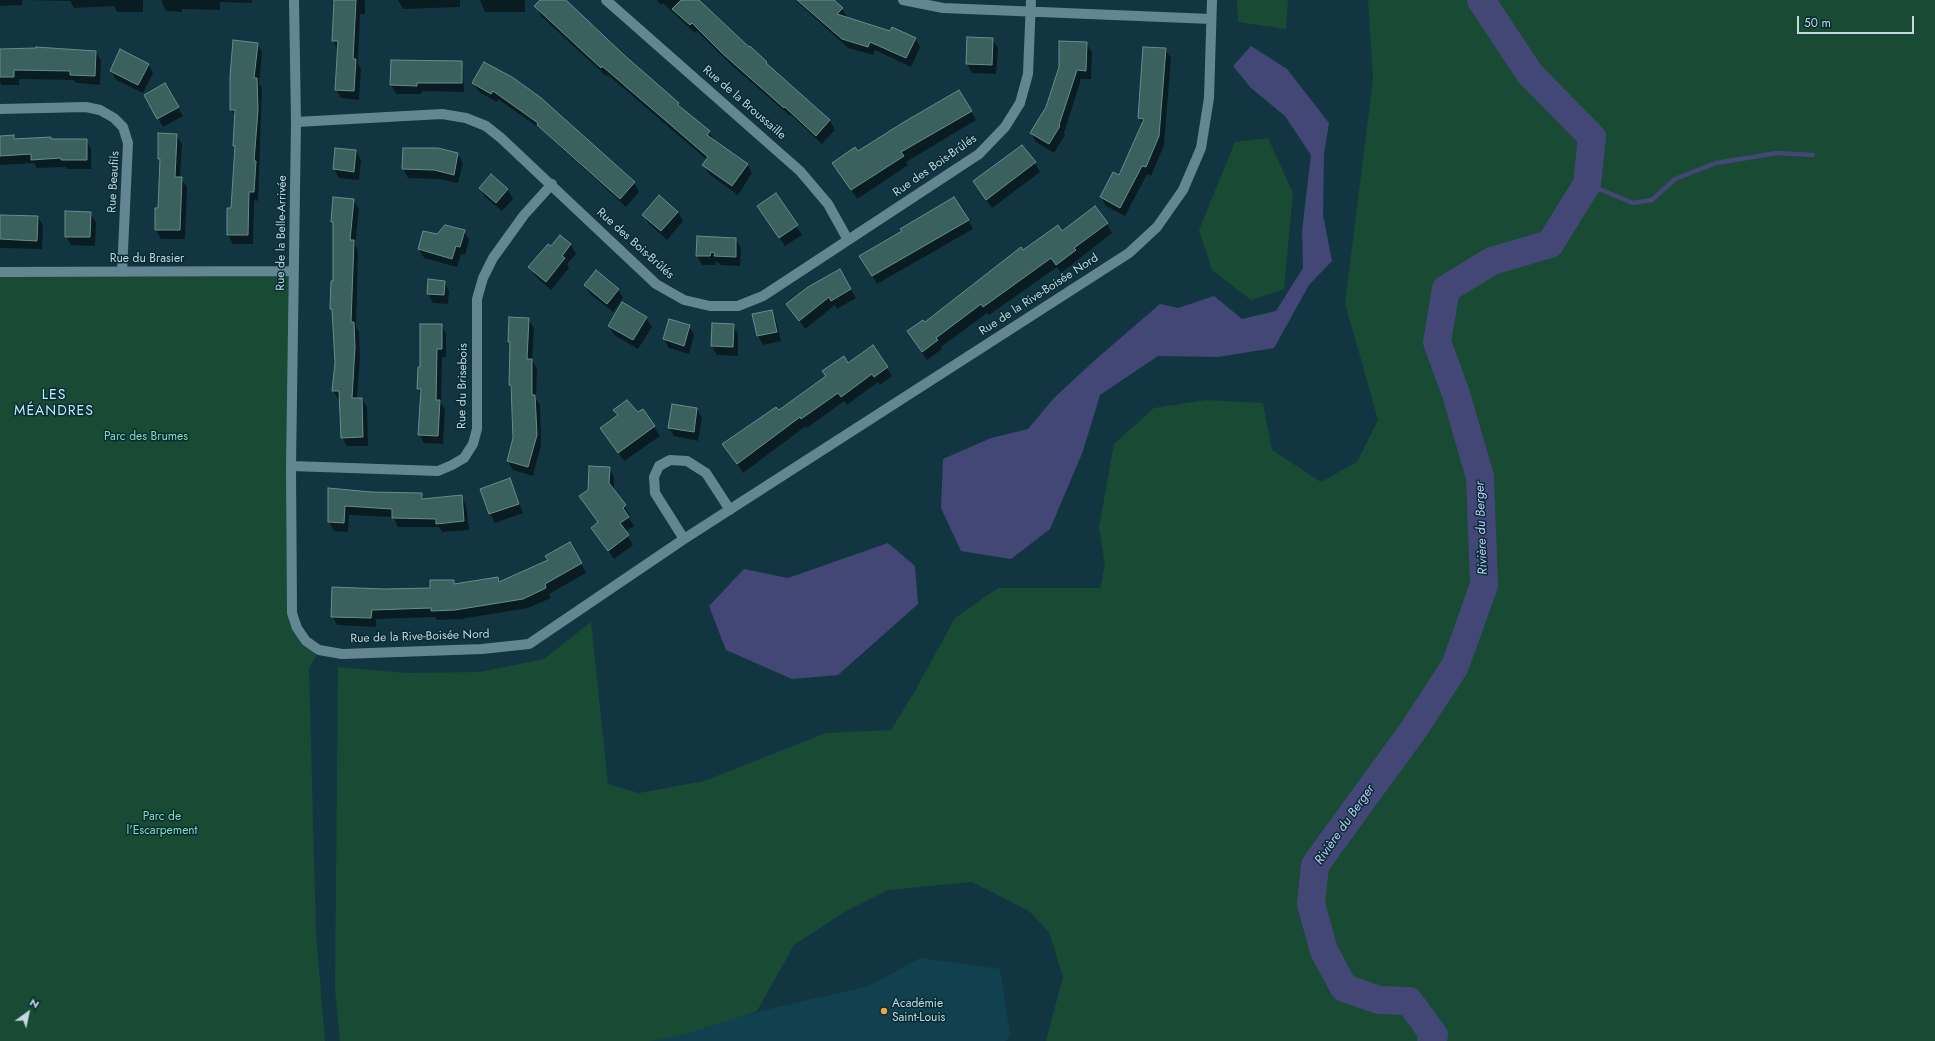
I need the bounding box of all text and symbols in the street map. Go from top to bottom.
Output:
scale bar [1799,8,1916,34]
text: 50 m [1804,14,1831,32]
street label: Rue de la Broussaille [700,63,788,143]
street label: Rue des Bois-Brûlés [890,132,980,200]
street label: Rue Beaufils [105,151,123,213]
street label: Rue de la Belle-Arrivée [274,175,290,291]
street label: Rue des Bois-Brûlés [593,206,677,282]
street label: Rue de la Rive-Boisée Nord [977,251,1101,339]
street label: Rue du Brasier [110,252,184,266]
street label: Rue du Brisebois [455,343,471,429]
district label: LES MÉANDRES [14,388,94,420]
park label: Parc des Brumes [104,430,188,444]
water label: Rivière du Berger [1473,481,1491,575]
street label: Rue de la Rive-Boisée Nord [350,627,490,647]
water label: Rivière du Berger [1312,782,1378,868]
park label: Parc de l'Escarpement [127,810,197,838]
north arrow [8,993,48,1033]
text: N [27,994,43,1012]
place label: Académie Saint-Louis [892,997,945,1025]
marker: Académie Saint-Louis [879,1006,889,1016]

